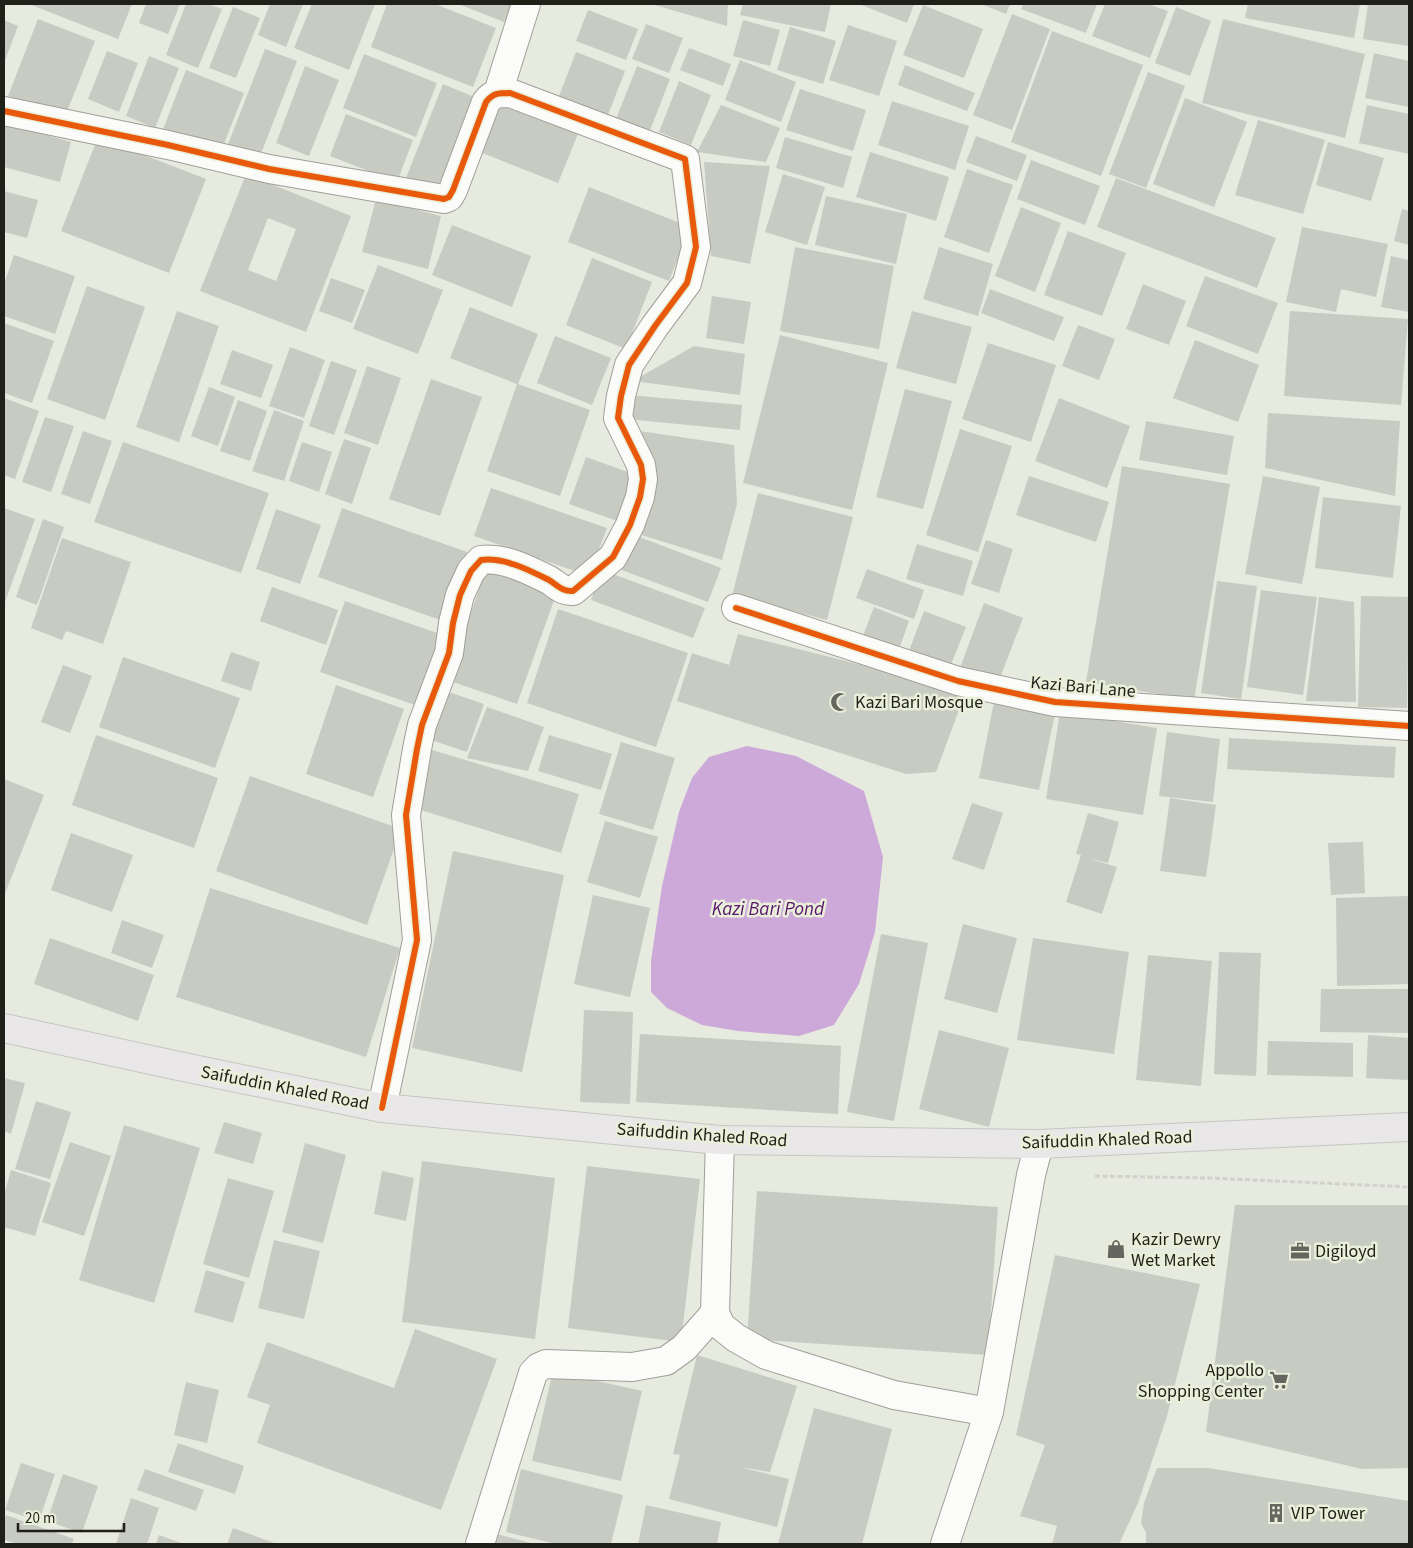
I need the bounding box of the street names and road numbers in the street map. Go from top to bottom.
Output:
street label: Kazi Bari Lane [1029,670,1137,704]
street label: Saifuddin Khaled Road [199,1059,371,1117]
street label: Saifuddin Khaled Road [616,1117,788,1153]
street label: Saifuddin Khaled Road [1021,1125,1193,1155]

